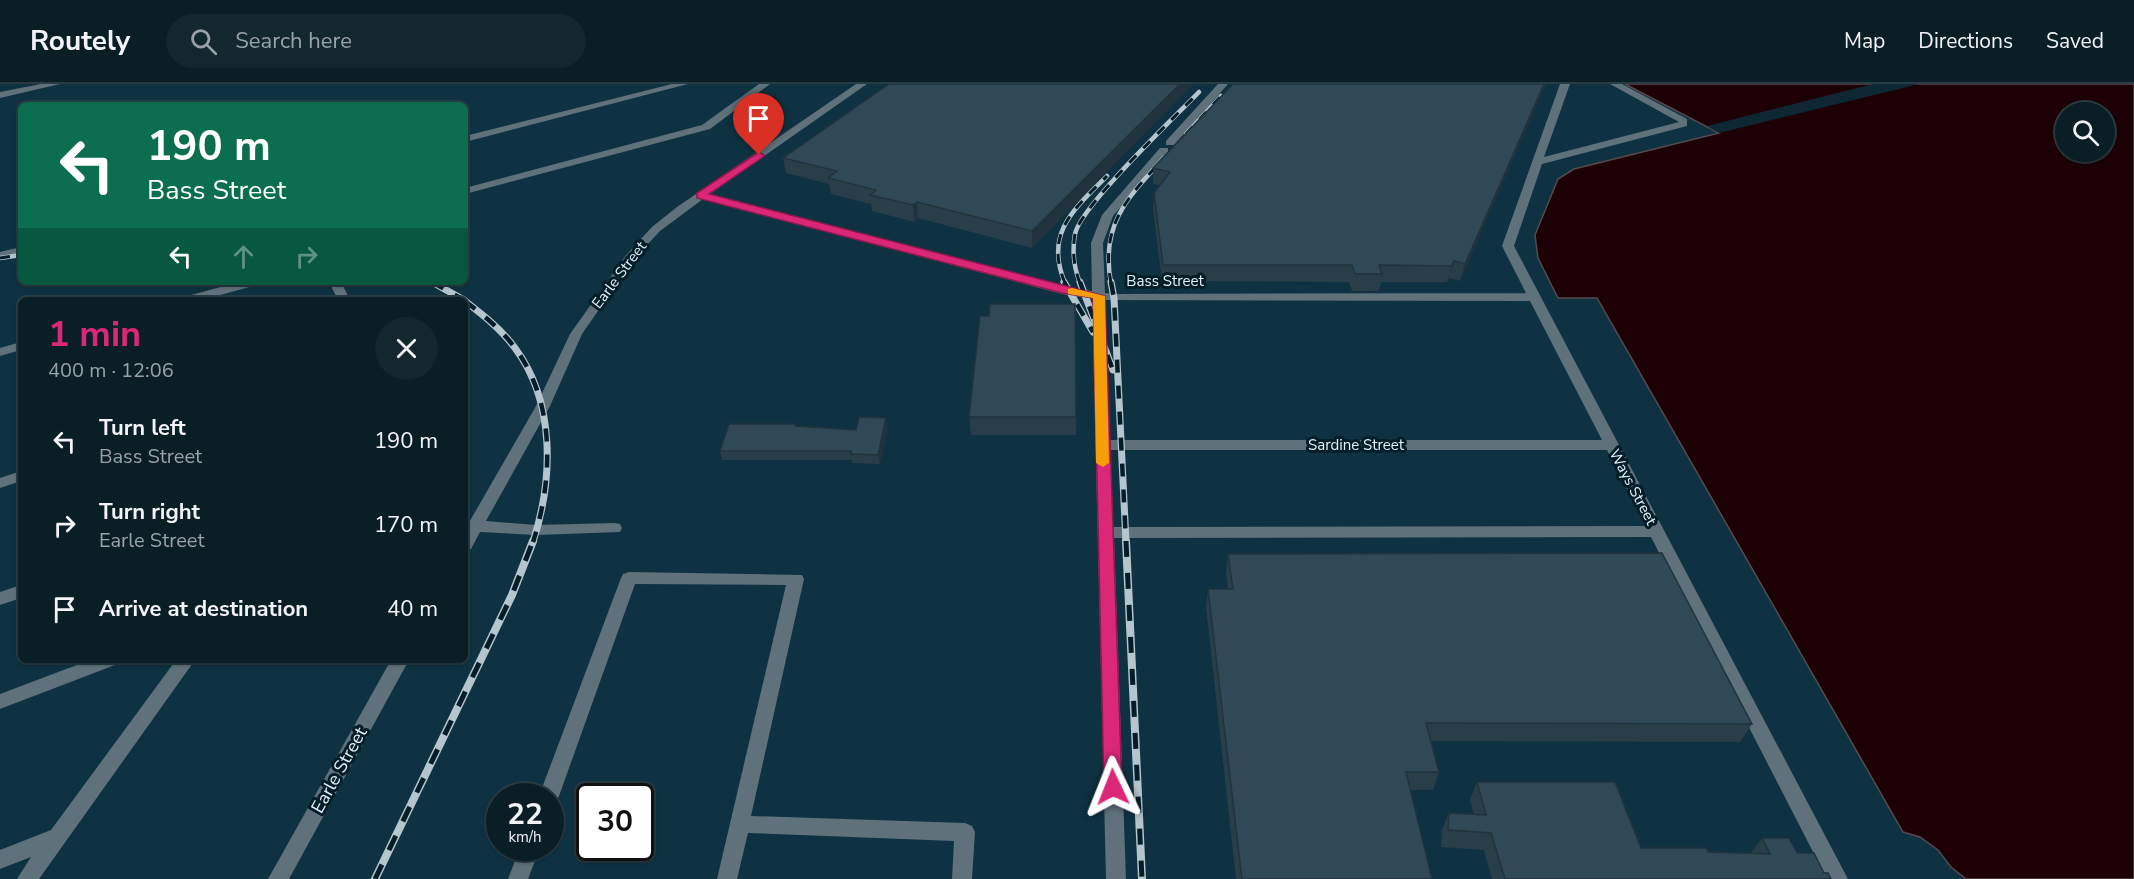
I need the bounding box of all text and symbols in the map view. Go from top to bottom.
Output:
search box [166,14,586,68]
text: Routely [30,22,130,60]
icon: search [187,25,220,58]
text: Search here [235,26,352,56]
text: Map [1844,27,1885,55]
text: Directions [1918,27,2013,55]
text: Saved [2046,27,2104,55]
pin [733,93,784,155]
icon: arrive [742,102,775,135]
map controls [2055,102,2115,162]
button: search [2055,102,2115,162]
text: 190 m [147,118,271,175]
icon: left [48,126,126,204]
text: Bass Street [147,172,286,209]
street label: Earle Street [587,237,651,313]
icon: left [164,240,197,273]
icon: ahead [227,240,260,273]
icon: right [290,240,323,273]
street label: Bass Street [1126,271,1204,291]
text: 1 min [48,310,141,359]
button: close [375,317,438,380]
text: 400 m · 12:06 [48,357,174,384]
text: Turn left [99,413,186,443]
icon: left [48,425,81,458]
text: 190 m [374,426,438,456]
street label: Sardine Street [1308,435,1405,455]
text: Bass Street [99,443,202,470]
street label: Ways Street [1605,446,1662,529]
text: Turn right [99,497,200,527]
icon: right [48,509,81,542]
text: 170 m [374,510,438,540]
text: Earle Street [99,527,204,554]
icon: arrive [48,593,81,626]
text: Arrive at destination [99,594,308,624]
text: 40 m [387,594,438,624]
street label: Earle Street [306,722,373,817]
position arrow [1081,755,1145,819]
speed limit sign: 30 [576,783,654,861]
text: 22 [507,794,543,835]
text: km/h [508,827,542,847]

